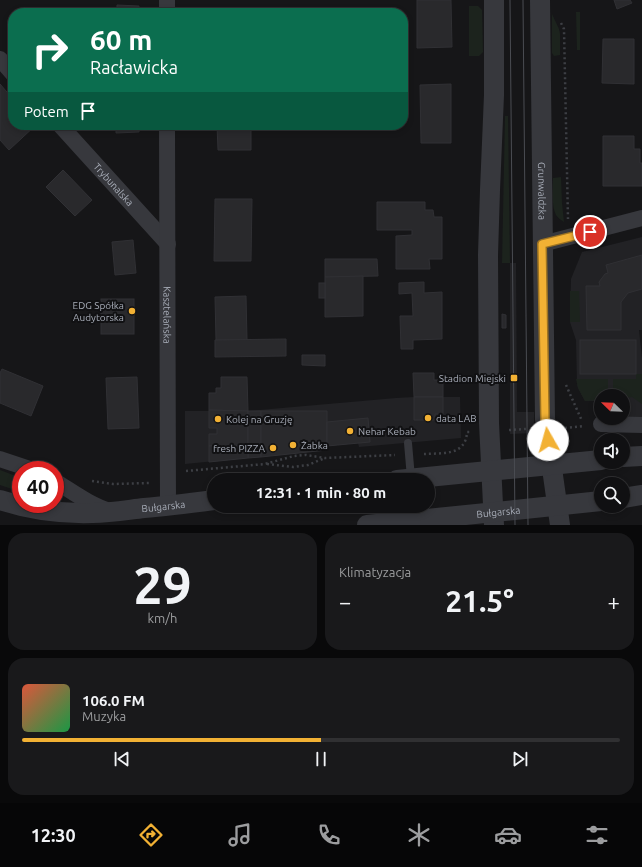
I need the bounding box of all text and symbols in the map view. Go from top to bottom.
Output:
icon: right [24,24,76,76]
text: 60 m [90,24,152,55]
text: Racławicka [90,57,178,77]
icon: arrive [77,100,99,122]
text: Potem [24,103,69,120]
street label: Trybunalska [91,161,136,208]
street label: Grunwaldzka [536,162,548,220]
pin [573,215,607,249]
icon: arrive [579,221,601,243]
street label: Kasztelańska [161,286,173,344]
place label: EDG Spółka Audytorska [73,300,124,323]
marker: EDG Spółka Audytorska [127,306,137,316]
place label: Stadion Miejski [439,373,506,384]
marker: Stadion Miejski [509,373,519,383]
north arrow [594,389,630,425]
map controls [594,389,630,513]
marker: data LAB [423,413,433,423]
place label: data LAB [436,413,477,424]
marker: Kolej na Gruzję [213,414,223,424]
place label: Kolej na Gruzję [226,414,293,425]
position arrow [527,419,569,461]
marker: Nehar Kebab [345,426,355,436]
place label: Nehar Kebab [358,426,416,437]
button: sound [594,433,630,469]
marker: Żabka [288,440,298,450]
place label: Żabka [301,440,328,451]
place label: fresh PIZZA [213,443,265,454]
marker: fresh PIZZA [268,443,278,453]
speed limit sign: 40 [12,461,64,513]
button: search [594,477,630,513]
text: 12:31 · 1 min · 80 m [256,484,386,501]
street label: Bułgarska [141,499,186,514]
street label: Bułgarska [476,504,521,520]
text: 29 [133,556,192,614]
text: Klimatyzacja [339,565,411,579]
text: 21.5° [445,584,514,618]
text: − [339,589,351,614]
text: + [608,589,620,614]
text: km/h [147,611,178,625]
text: 106.0 FM [82,692,145,709]
text: Muzyka [82,709,126,723]
icon: previous [111,748,133,770]
icon: pause [310,748,332,770]
icon: next [509,748,531,770]
icon: directions [137,821,165,849]
icon: music [226,821,254,849]
icon: phone [315,821,343,849]
icon: climate [405,821,433,849]
icon: car [494,821,522,849]
icon: filters [583,821,611,849]
text: 12:30 [31,825,76,845]

